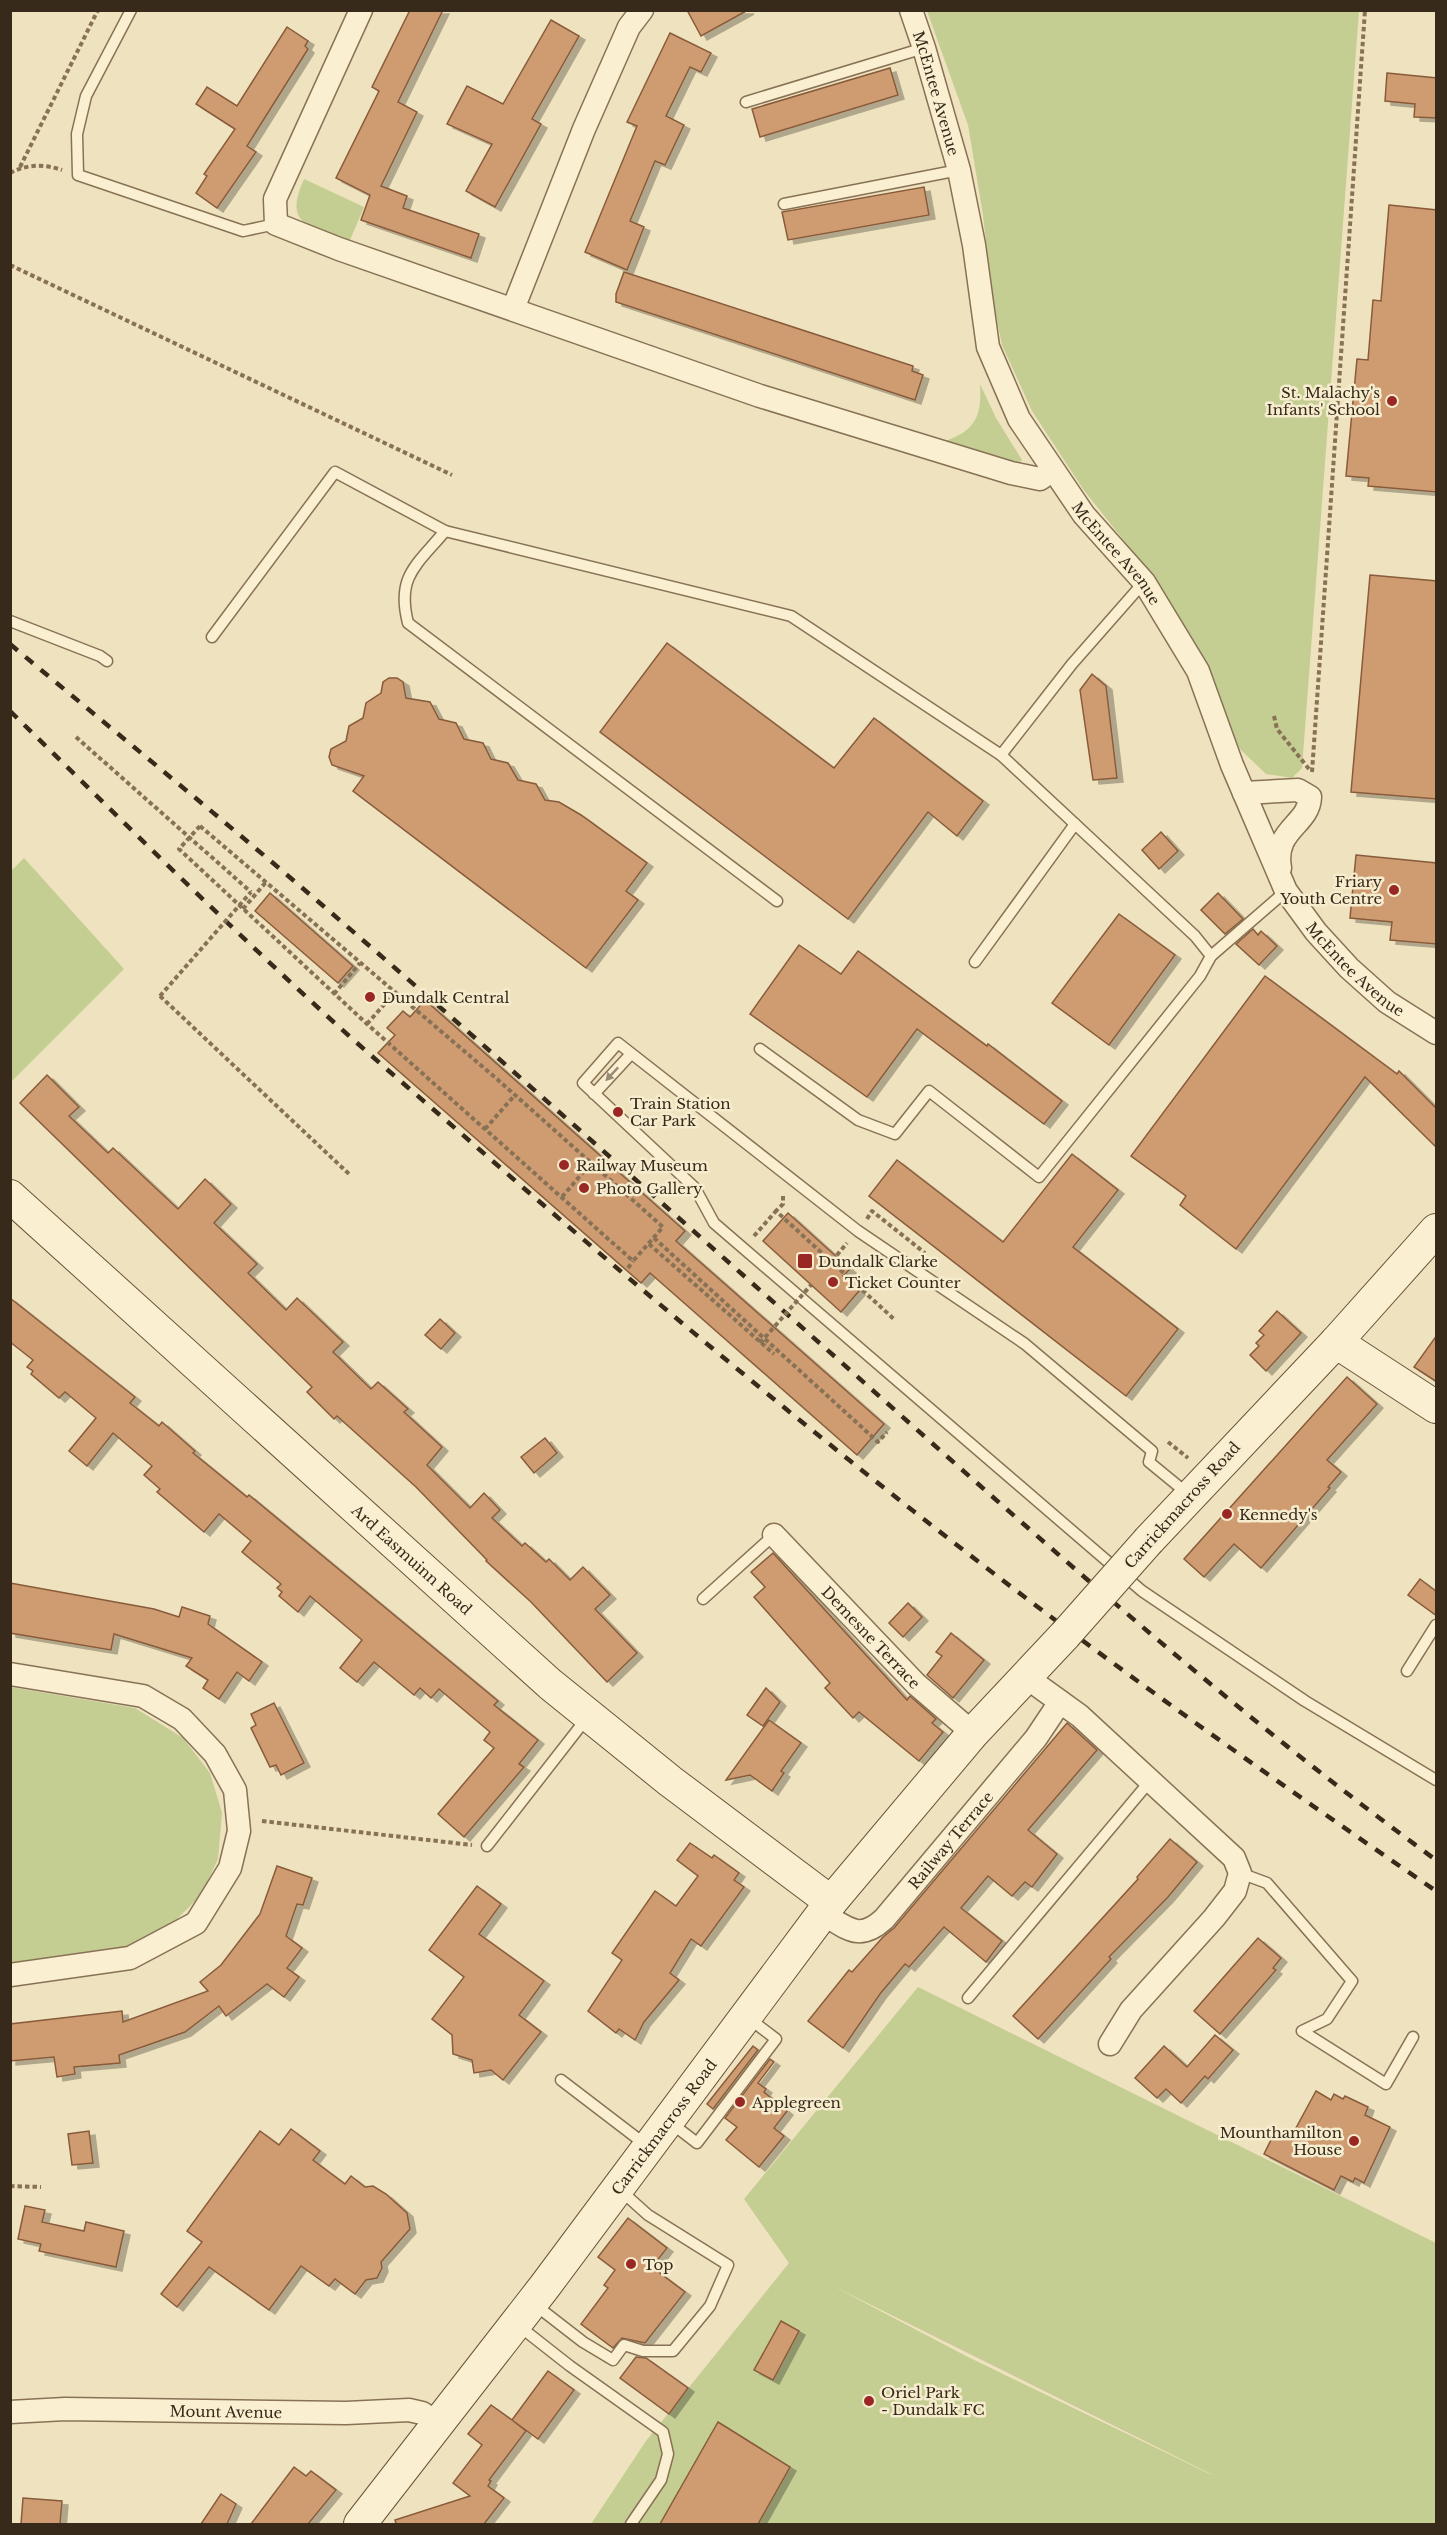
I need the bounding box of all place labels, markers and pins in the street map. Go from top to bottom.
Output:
place label: St. Malachy's Infants' School [1267,383,1380,419]
marker: St. Malachy's Infants' School [1385,394,1399,408]
place label: Friary Youth Centre [1279,872,1382,908]
marker: Friary Youth Centre [1387,883,1401,897]
place label: Dundalk Central [382,988,509,1007]
marker: Dundalk Central [363,990,377,1004]
place label: Train Station Car Park [630,1094,731,1130]
marker: Train Station Car Park [611,1105,625,1119]
place label: Railway Museum [576,1156,708,1175]
marker: Railway Museum [557,1158,571,1172]
place label: Photo Gallery [596,1179,703,1198]
marker: Photo Gallery [577,1181,591,1195]
marker: Dundalk Clarke [796,1252,814,1270]
place label: Dundalk Clarke [818,1252,938,1271]
place label: Ticket Counter [845,1273,961,1292]
marker: Ticket Counter [826,1275,840,1289]
place label: Kennedy's [1239,1505,1318,1524]
marker: Kennedy's [1220,1507,1234,1521]
place label: Applegreen [751,2093,841,2112]
marker: Applegreen [733,2095,747,2109]
place label: Mounthamilton House [1220,2123,1342,2159]
marker: Mounthamilton House [1347,2134,1361,2148]
place label: Top [643,2255,673,2274]
marker: Top [624,2257,638,2271]
place label: Oriel Park - Dundalk FC [881,2383,985,2419]
marker: Oriel Park - Dundalk FC [862,2394,876,2408]

